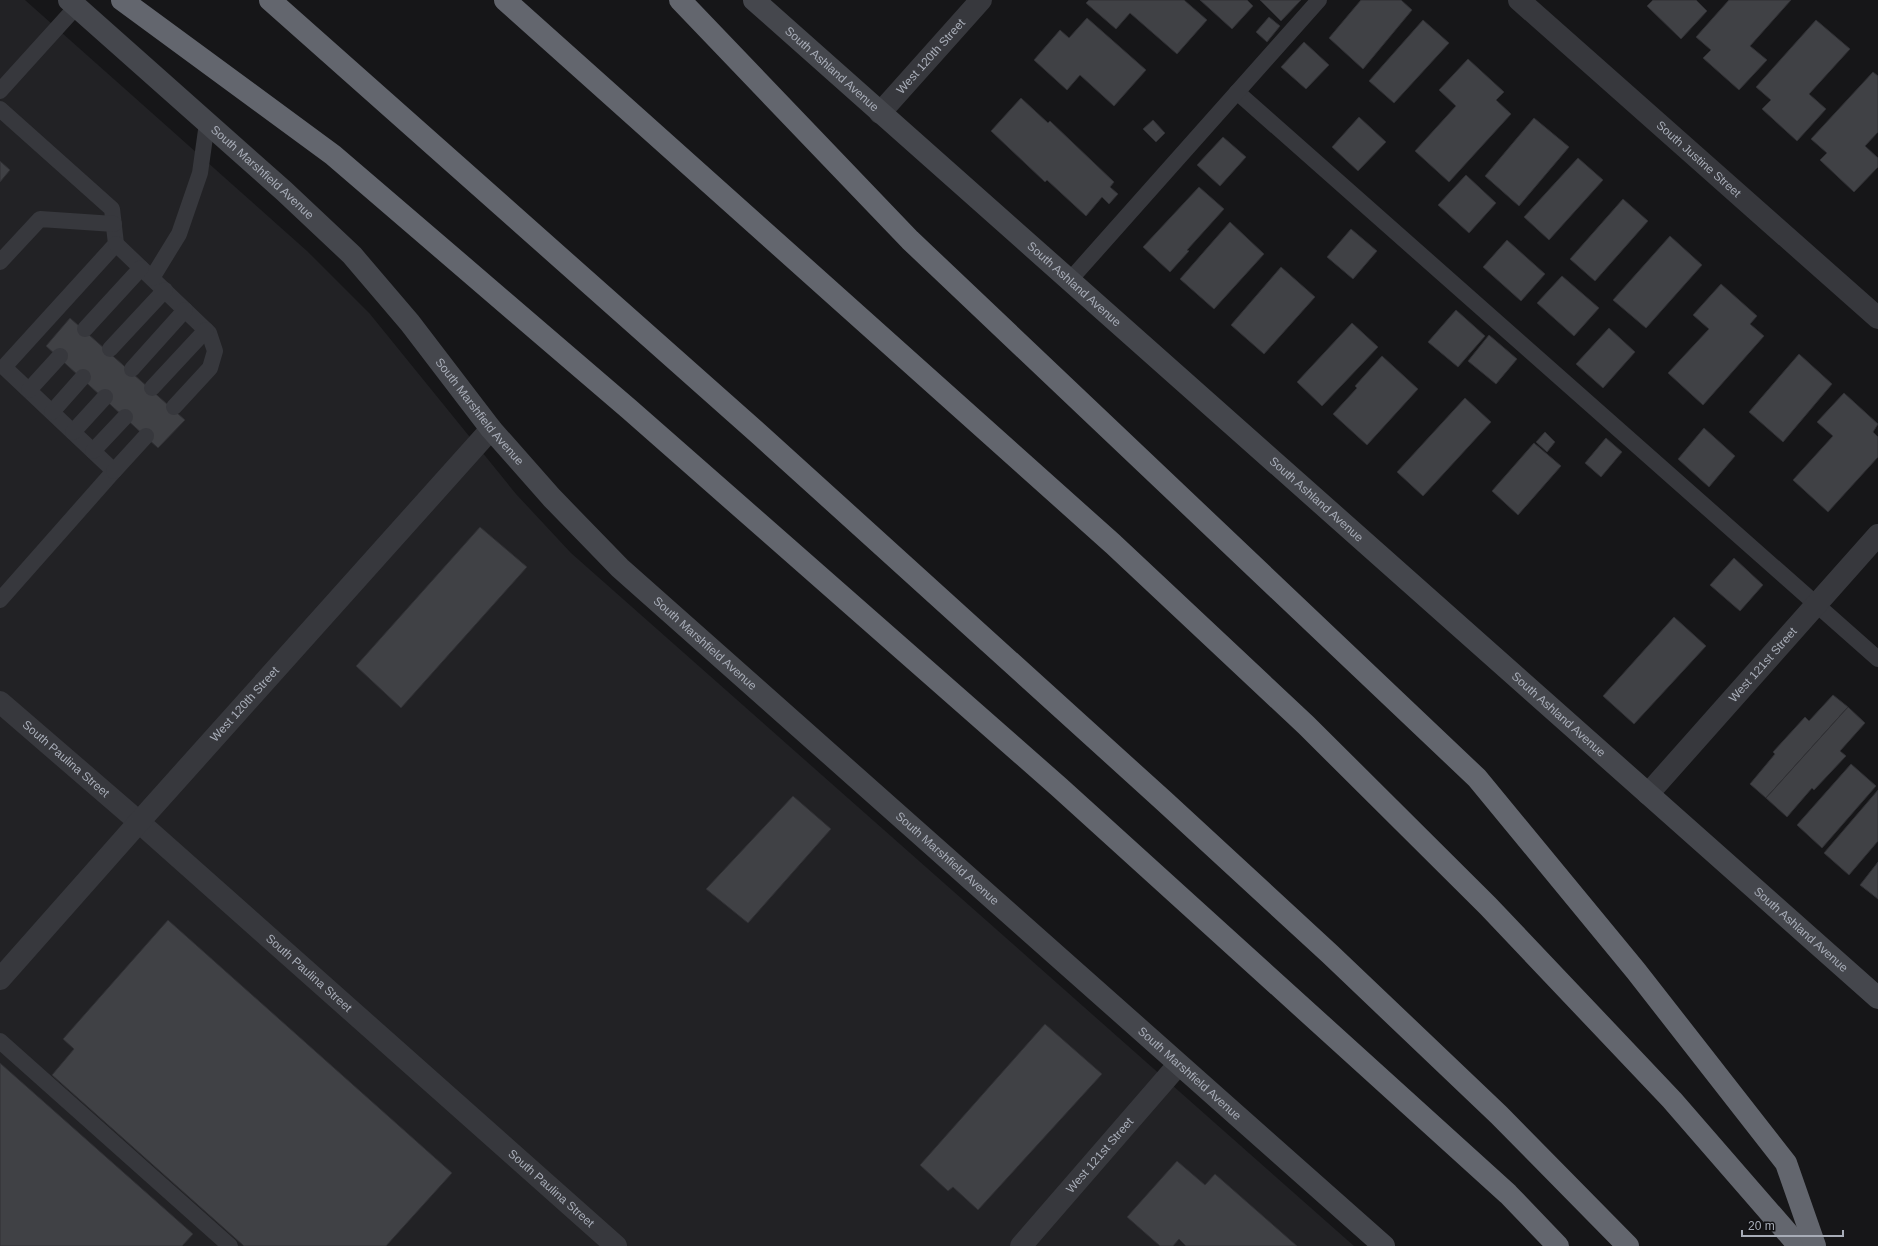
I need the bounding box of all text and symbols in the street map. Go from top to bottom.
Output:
street label: West 120th Street [893,15,968,97]
street label: South Ashland Avenue [782,24,882,115]
street label: South Justine Street [1653,118,1744,201]
street label: South Marshfield Avenue [208,122,317,222]
street label: South Ashland Avenue [1024,239,1124,330]
street label: South Marshfield Avenue [432,355,527,468]
street label: South Ashland Avenue [1267,454,1366,545]
street label: South Marshfield Avenue [650,594,760,693]
street label: West 121st Street [1726,624,1800,705]
street label: West 120th Street [207,663,282,745]
street label: South Ashland Avenue [1509,669,1609,760]
street label: South Paulina Street [20,718,113,801]
street label: South Marshfield Avenue [893,809,1002,908]
street label: South Ashland Avenue [1751,884,1851,975]
street label: South Paulina Street [263,931,355,1015]
street label: South Marshfield Avenue [1135,1024,1244,1123]
street label: West 121st Street [1063,1114,1137,1196]
street label: South Paulina Street [505,1146,597,1231]
scale bar [1742,1212,1843,1238]
text: 20 m [1748,1219,1775,1233]

